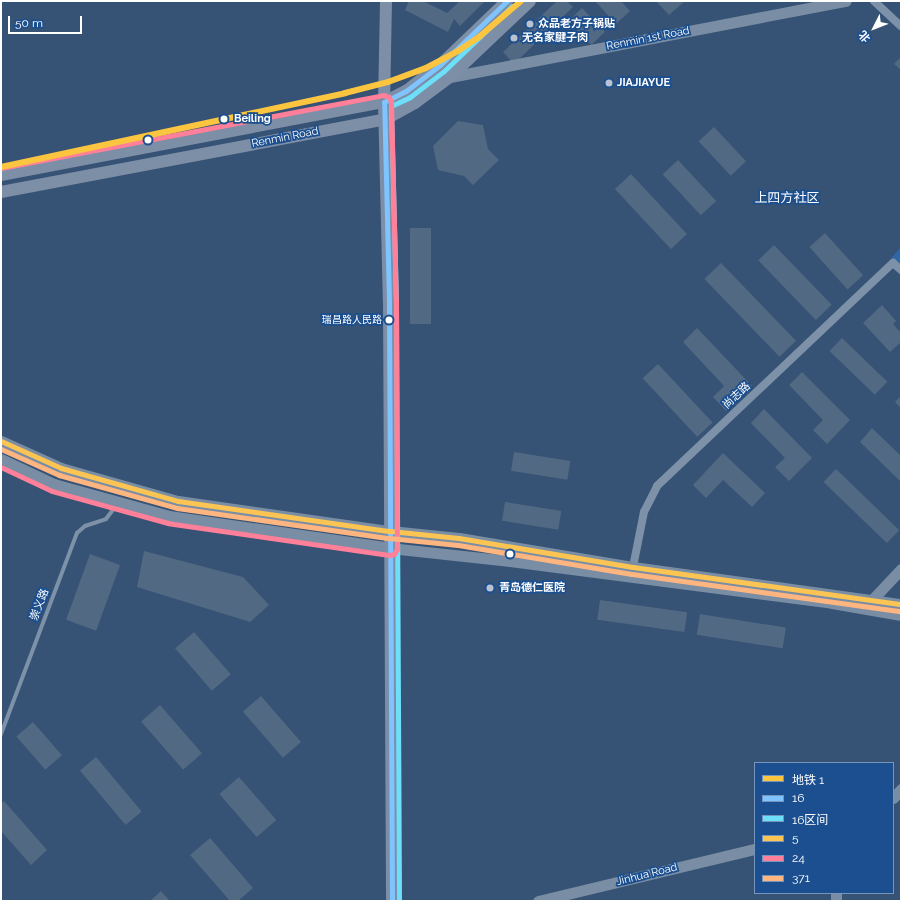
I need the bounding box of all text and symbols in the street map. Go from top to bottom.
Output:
scale bar [10,8,84,34]
north arrow [854,8,894,48]
text: 50 m [15,16,43,30]
place label: 众品老方子锅贴 [538,17,615,31]
marker: 众品老方子锅贴 [525,19,535,29]
street label: Renmin 1st Road [605,24,691,54]
text: 北 [856,28,873,45]
place label: 无名家腱子肉 [522,31,588,45]
marker: 无名家腱子肉 [509,33,519,43]
place label: JIAJIAYUE [617,76,670,90]
marker: JIAJIAYUE [604,78,614,88]
marker: Beiling [217,112,231,126]
place label: Beiling [234,112,271,126]
street label: Renmin Road [250,125,320,151]
unlabelled marker [143,135,153,145]
district label: 上四方社区 [755,190,819,206]
place label: 瑞昌路人民路 [322,314,382,326]
marker: 瑞昌路人民路 [384,315,394,325]
street label: 尚志路 [720,380,754,412]
unlabelled marker [505,549,515,559]
place label: 青岛德仁医院 [499,581,565,595]
marker: 青岛德仁医院 [484,582,496,594]
street label: 崇义路 [28,587,52,623]
legend [754,762,894,894]
text: 地铁 1 [792,773,824,787]
text: 16 [792,791,804,805]
text: 16区间 [792,813,828,827]
text: 5 [792,831,799,845]
text: 24 [792,851,805,865]
street label: Jinhua Road [615,861,679,889]
text: 371 [792,871,810,885]

